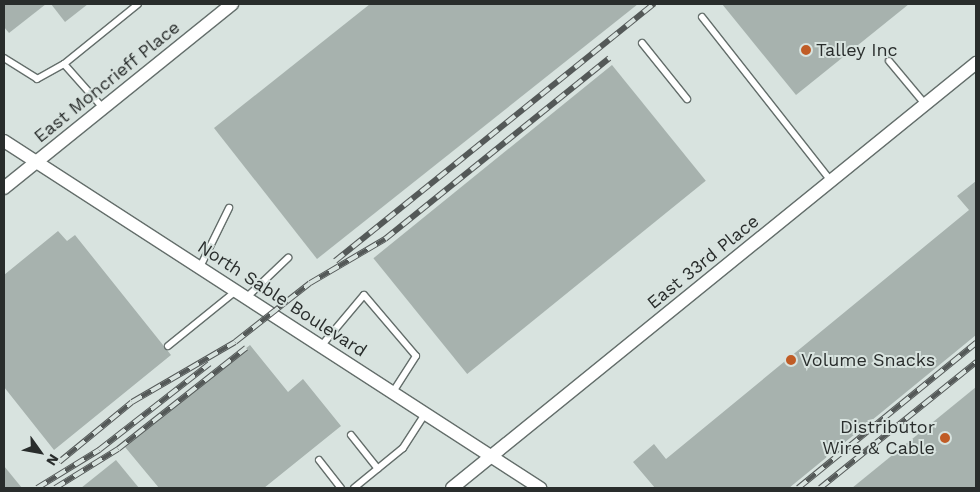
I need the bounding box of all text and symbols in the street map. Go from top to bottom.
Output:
street label: East Moncrieff Place [30,16,184,148]
place label: Talley Inc [816,39,898,61]
marker: Talley Inc [800,44,812,56]
street label: East 33rd Place [643,210,763,314]
street label: North Sable Boulevard [193,236,371,362]
place label: Volume Snacks [801,349,935,371]
marker: Volume Snacks [785,354,797,366]
place label: Distributor Wire & Cable [822,417,935,459]
north arrow [15,427,65,477]
marker: Distributor Wire & Cable [939,432,951,444]
text: N [43,451,62,469]

